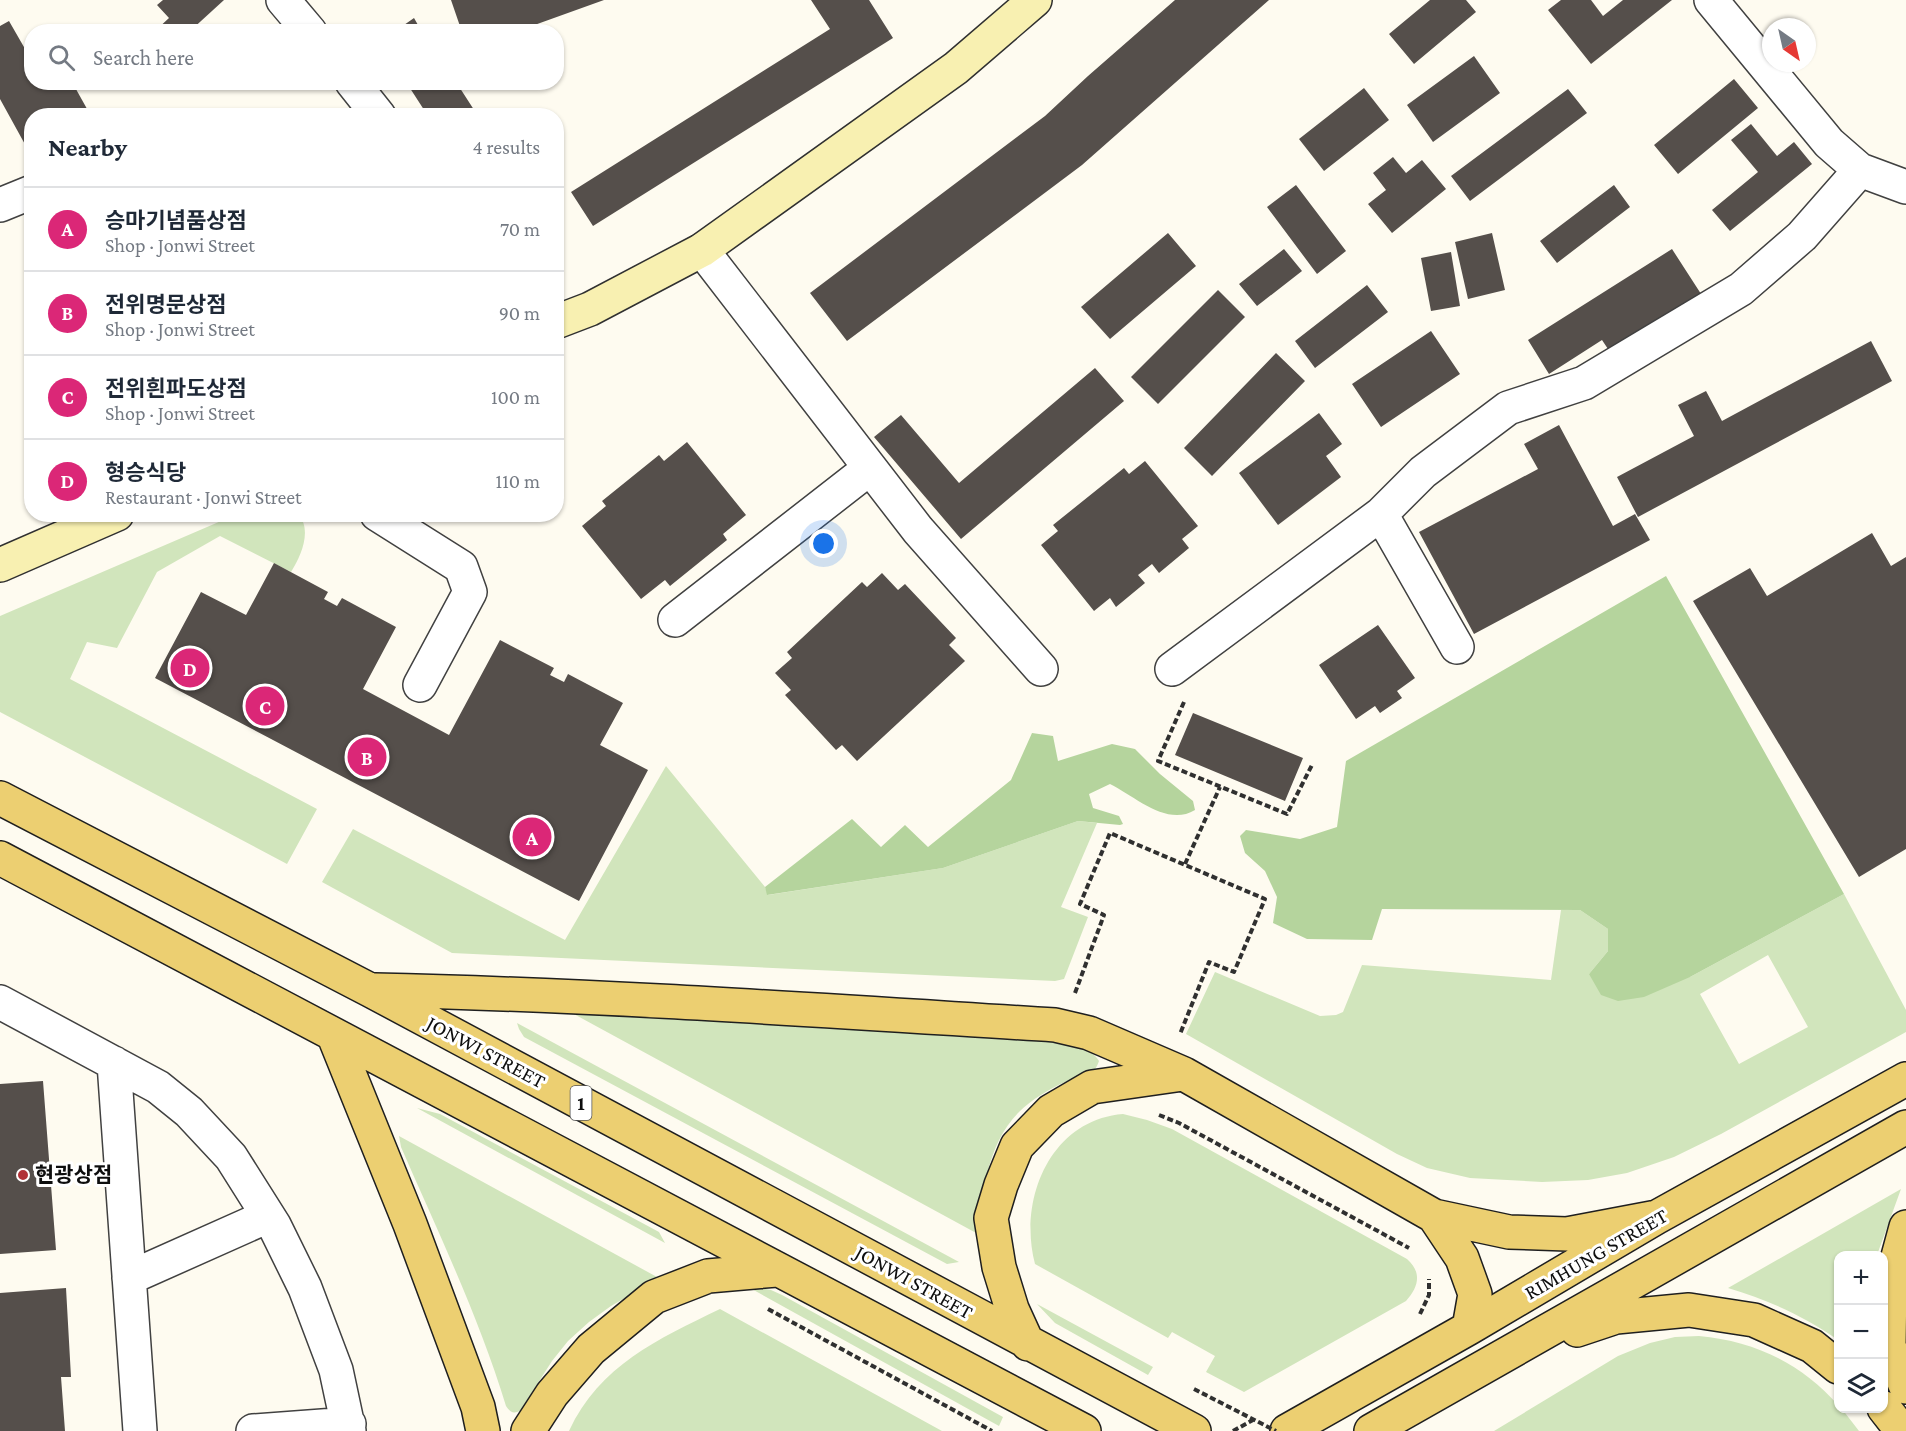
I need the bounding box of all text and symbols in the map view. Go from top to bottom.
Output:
north arrow [1762,18,1816,72]
search box [24,24,564,90]
icon: search [45,41,78,74]
text: Search here [93,45,194,70]
text: Nearby [48,133,127,162]
text: 4 results [473,136,540,158]
text: 승마기념품상점 [105,208,247,233]
text: A [62,218,73,240]
text: 70 m [500,218,540,240]
text: Shop · Jonwi Street [105,234,255,256]
text: 전위명문상점 [105,292,226,317]
text: B [62,302,73,324]
text: 90 m [499,302,540,324]
text: Shop · Jonwi Street [105,318,255,340]
text: 전위흰파도상점 [105,376,247,401]
text: C [61,386,74,408]
text: 100 m [491,386,540,408]
text: Shop · Jonwi Street [105,402,255,424]
text: 형승식당 [105,460,186,485]
text: D [61,470,74,492]
text: 110 m [496,470,540,492]
text: Restaurant · Jonwi Street [105,486,302,508]
your location [809,529,838,558]
pin: D [170,646,210,690]
pin: C [246,684,284,728]
pin: B [348,734,386,780]
pin: A [512,814,552,860]
street label: JONWI STREET [421,1010,550,1094]
road number: 1 [570,1086,592,1120]
place label: 현광상점 [35,1163,112,1187]
marker: 현광상점 [16,1168,30,1182]
street label: RIMHUNG STREET [1520,1203,1672,1305]
street label: JONWI STREET [849,1239,978,1324]
map controls [1834,1251,1888,1413]
button: + [1834,1251,1888,1305]
button: − [1834,1305,1888,1359]
button: layers [1834,1359,1888,1413]

